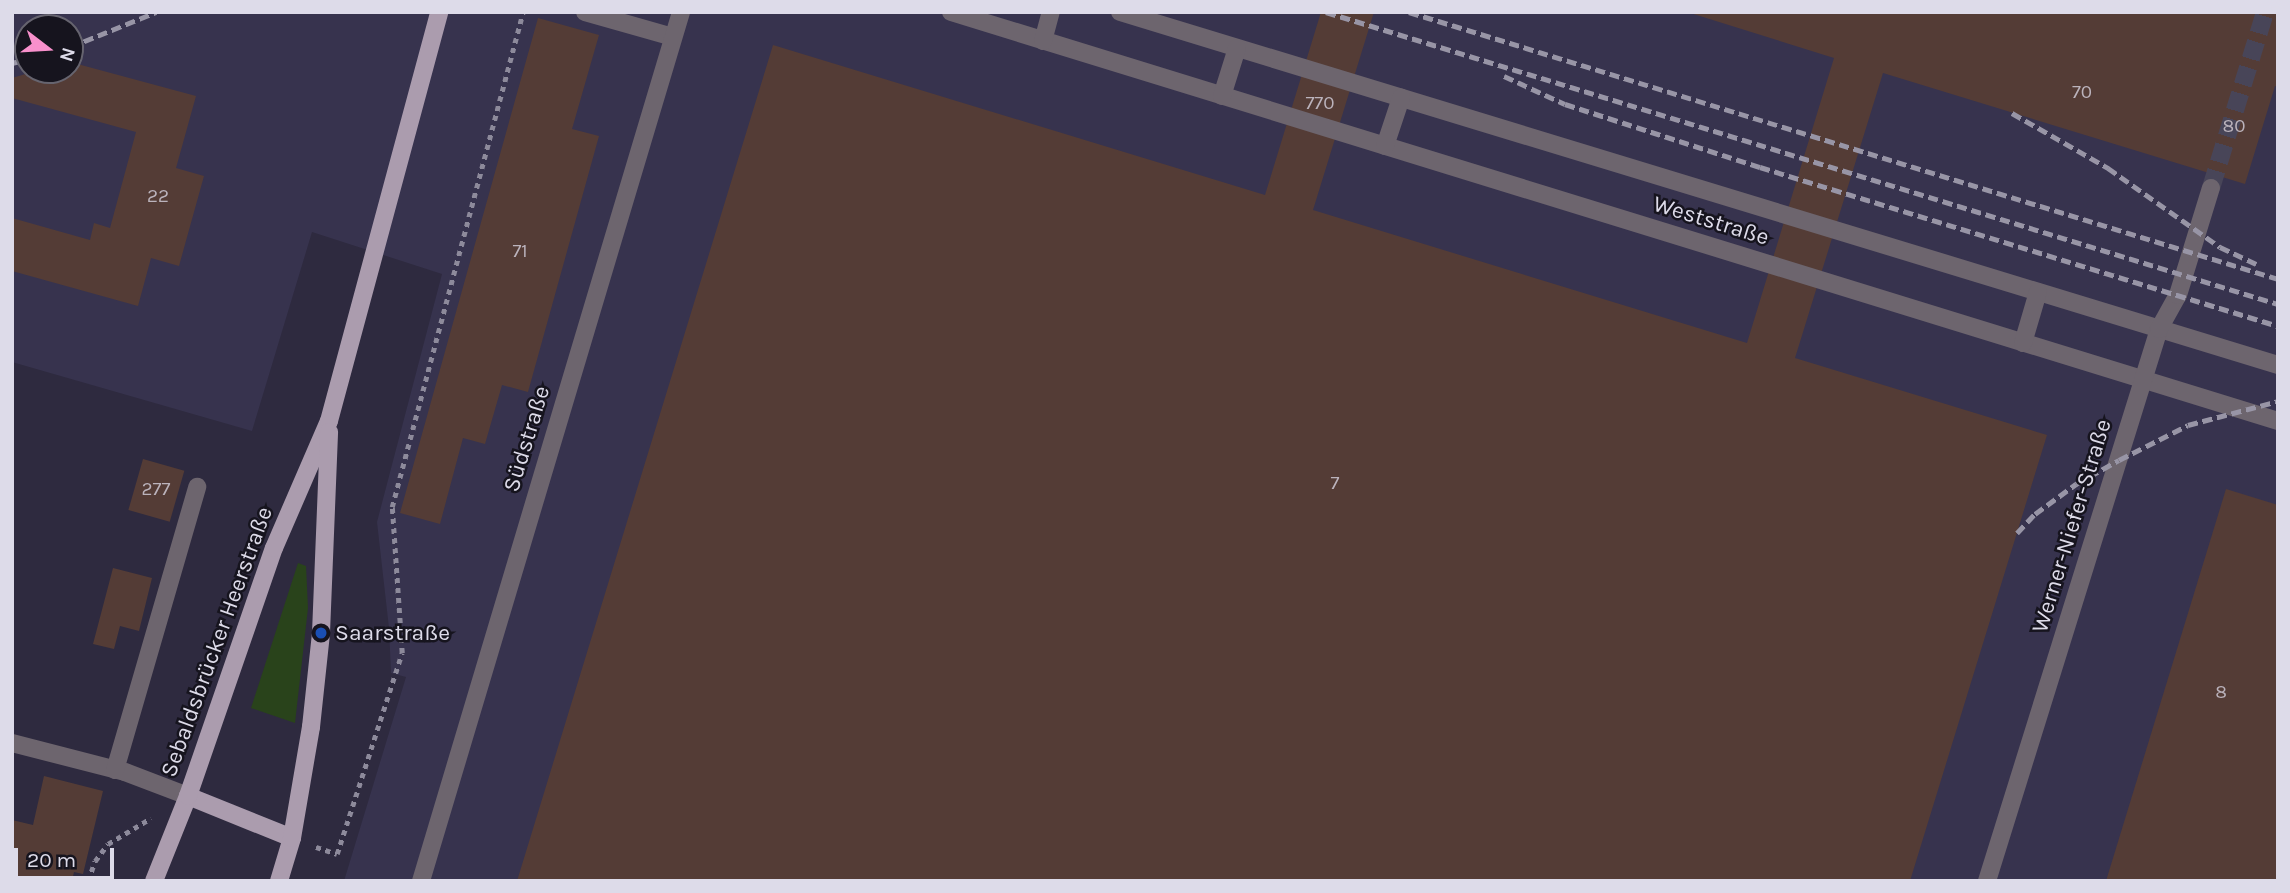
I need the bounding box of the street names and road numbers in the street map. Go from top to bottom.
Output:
street label: Weststraße [1650,190,1772,252]
street label: Südstraße [498,383,556,495]
street label: Werner-Niefer-Straße [2026,416,2118,636]
street label: Sebaldsbrücker Heerstraße [155,503,279,781]

